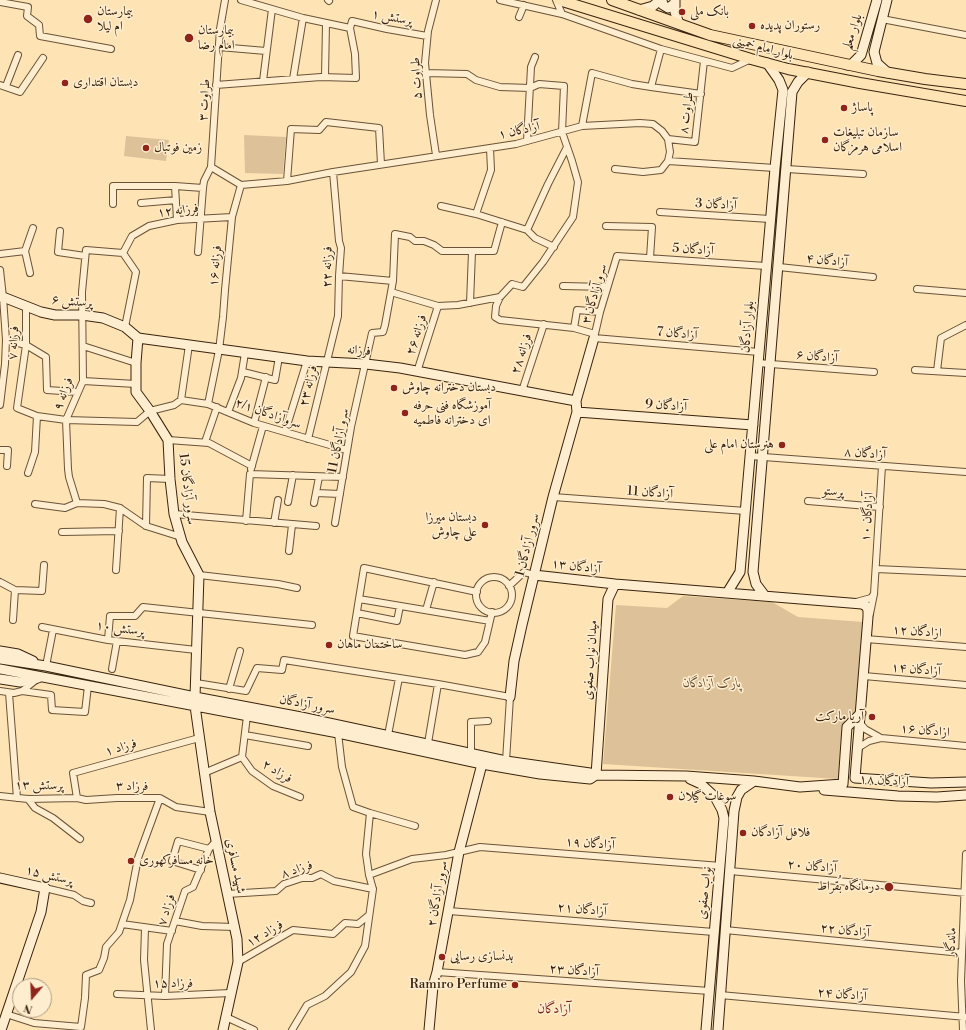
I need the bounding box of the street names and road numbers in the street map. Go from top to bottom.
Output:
street label: پرستش ۱ [370,6,414,30]
street label: بلوار معلم [840,12,866,52]
street label: بلوار امام خمینی [731,32,795,64]
street label: طراوت ۵ [408,57,426,99]
street label: طراوت ۳ [196,78,214,122]
street label: طراوت ۸ [676,91,698,135]
street label: آزادگان ۱ [497,119,541,143]
street label: آزادگان 3 [695,196,737,214]
street label: فرزانه ۱۲ [156,201,200,221]
street label: آزادگان 5 [672,241,714,259]
street label: فرزانه ۱۶ [206,245,226,287]
street label: فرزانه ۲۲ [320,246,336,288]
street label: آزادگان ۴ [805,251,849,271]
street label: سرو آزادگان ۳ [579,262,611,326]
street label: پرستش ۶ [51,292,93,312]
street label: بلوار آزادگان [738,300,758,354]
street label: فرزانه ۲۶ [403,313,431,357]
street label: آزادگان 7 [656,324,698,344]
street label: فرزانه ۷ [5,326,23,360]
street label: فرزانه ۲۸ [508,332,536,376]
street label: فرزانه [347,342,371,360]
street label: آزادگان ۶ [795,347,839,367]
street label: فرزانه ۲۳ [296,364,322,408]
street label: فرزانه ۹ [51,375,77,413]
street label: ۲/۱ سروآزادگان [233,395,303,433]
street label: آزادگان 9 [644,397,688,415]
street label: سرو آزادگان 11 [325,407,353,475]
street label: آزادگان ۸ [844,445,886,463]
street label: سرور آزادگان 15 [175,452,199,526]
street label: پرستو [822,483,844,501]
street label: آزادگان 11 [627,484,673,502]
street label: آزادگان ۱۰ [858,492,878,542]
street label: سرور آزادگان 1 [513,512,543,578]
street label: آزادگان ۱۳ [550,556,602,578]
street label: پرستش ۱۰ [95,618,145,640]
street label: میدان نواب صفوی [580,619,602,701]
street label: ازادگان ۱۲ [892,622,942,642]
street label: آزادگان ۱۴ [891,660,941,680]
street label: سرور آزادگان [278,692,336,718]
street label: ازادگان ۱۶ [900,721,950,741]
street label: فرزاد ۱ [103,736,139,760]
street label: فرزاد ۲ [259,757,295,787]
street label: آزادگان ۱۸ [859,772,909,790]
street label: پرستش ۱۳ [15,778,63,794]
street label: فرزاد ۳ [116,779,148,795]
street label: آزادگان ۱۹ [565,834,615,854]
street label: شهید مسافری [222,837,248,895]
street label: آزادگان ۲۰ [787,857,837,877]
street label: فرزاد ۸ [279,858,315,882]
street label: سرور آزادگان ۲ [425,860,451,928]
street label: پرستش ۱۵ [24,863,74,889]
street label: نواب صفوی [694,866,716,920]
street label: فرزاد ۷ [155,892,179,928]
street label: آزادگان ۲۱ [557,900,607,920]
street label: فرزاد ۱۲ [244,917,286,951]
street label: آزادگان ۲۲ [820,921,870,941]
street label: ماندگار [944,927,960,957]
street label: آزادگان ۲۳ [549,961,599,981]
street label: فرزاد ۱۵ [153,976,193,992]
street label: آزادگان ۲۴ [817,985,867,1005]

